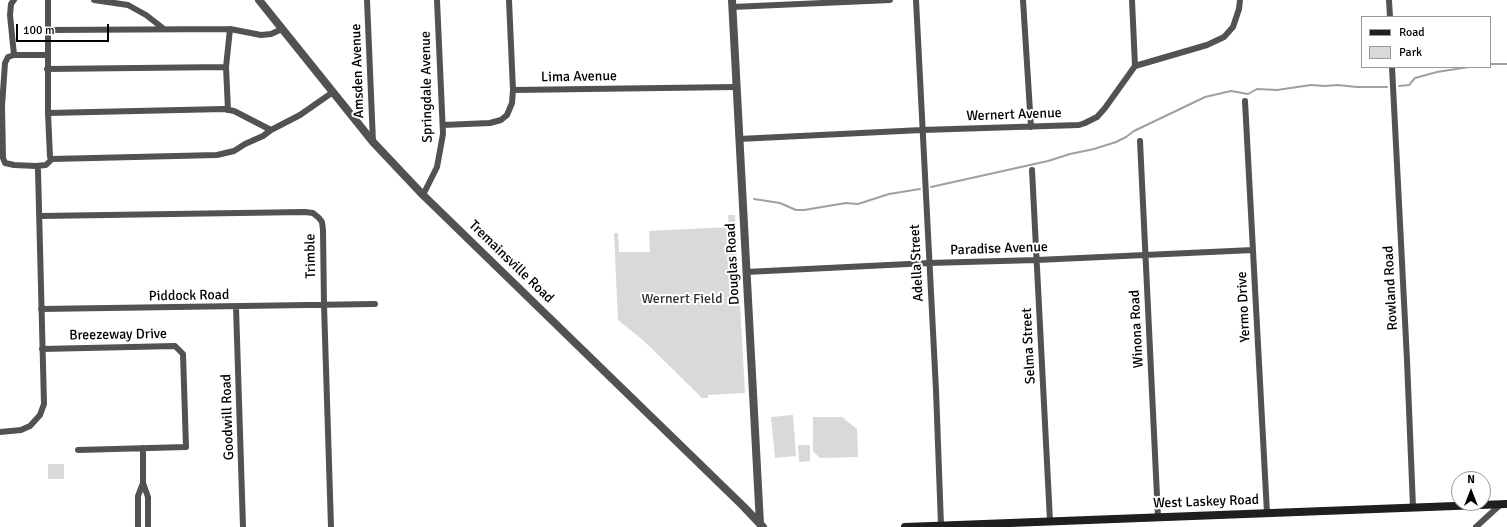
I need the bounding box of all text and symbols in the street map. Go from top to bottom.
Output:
scale bar [18,16,111,42]
legend [1361,16,1491,68]
text: 100 m [23,23,55,38]
street label: Amsden Avenue [348,23,368,119]
text: Road [1399,25,1425,40]
street label: Springdale Avenue [418,31,436,143]
text: Park [1399,45,1422,60]
street label: Lima Avenue [541,68,617,86]
street label: Wernert Avenue [966,105,1062,125]
street label: Tremainsville Road [465,217,557,307]
street label: Douglas Road [722,223,744,305]
street label: Adella Street [907,224,927,302]
street label: Trimble [302,233,320,279]
street label: Paradise Avenue [950,239,1048,259]
street label: Rowland Road [1380,245,1402,331]
street label: Yermo Drive [1234,271,1254,343]
street label: Piddock Road [149,287,229,305]
street label: Winona Road [1127,289,1147,369]
park label: Wernert Field [641,291,723,307]
street label: Selma Street [1019,307,1039,385]
street label: Breezeway Drive [69,326,167,344]
street label: Goodwill Road [218,374,238,460]
north arrow [1451,471,1491,511]
text: N [1467,473,1475,486]
street label: West Laskey Road [1153,492,1259,512]

